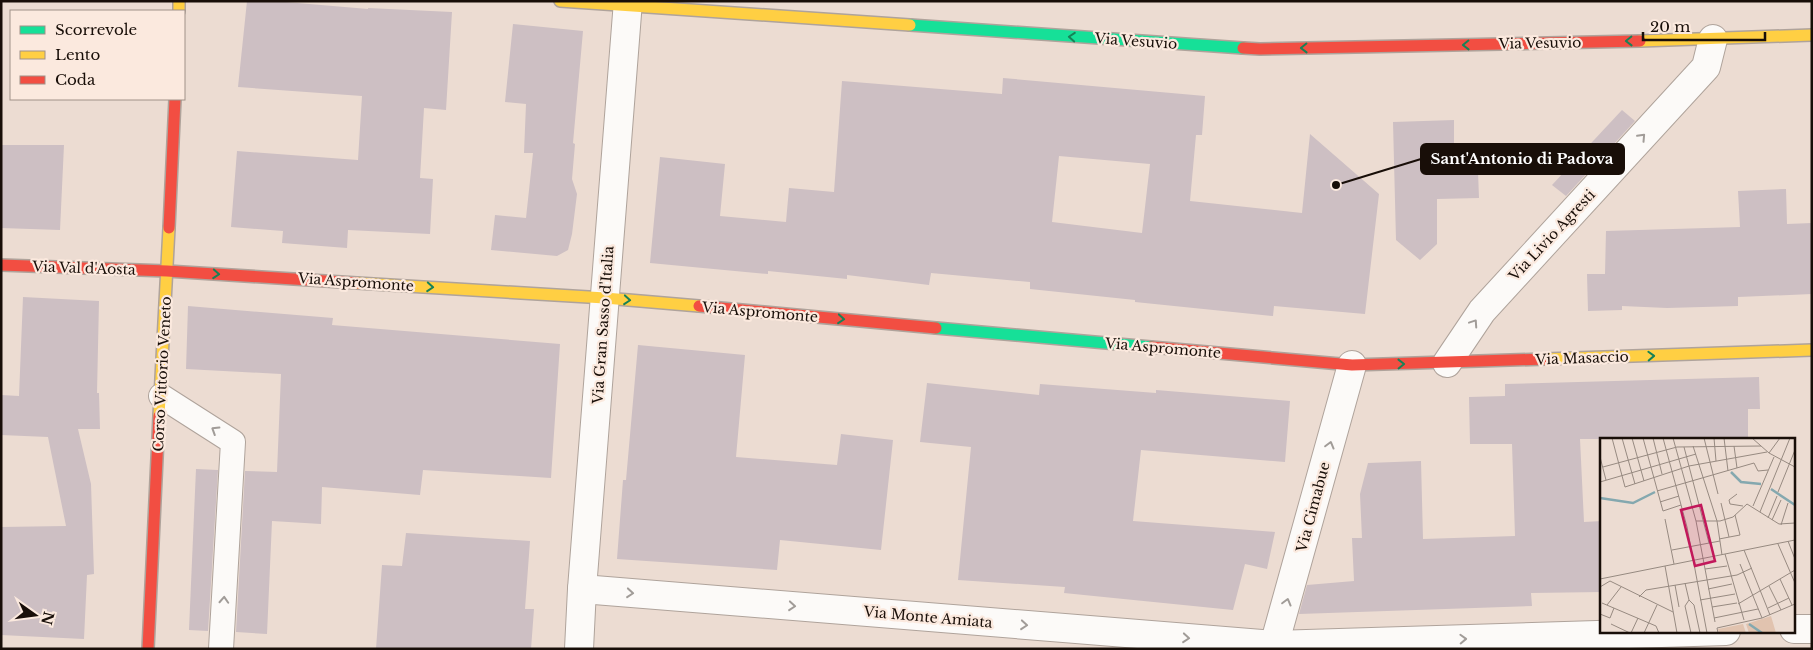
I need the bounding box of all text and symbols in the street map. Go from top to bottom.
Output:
legend [10,10,185,100]
scale bar [1643,10,1766,42]
text: 20 m [1650,17,1690,36]
text: Scorrevole [55,20,137,39]
street label: Via Vesuvio [1093,29,1178,53]
one-way arrow [1068,31,1076,42]
street label: Via Vesuvio [1497,33,1582,53]
one-way arrow [1625,36,1632,46]
one-way arrow [1462,39,1470,50]
one-way arrow [1300,43,1308,54]
text: Lento [55,45,101,64]
text: Coda [55,70,96,89]
one-way arrow [1636,134,1645,143]
callout: Sant'Antonio di Padova [1421,144,1624,174]
text: Sant'Antonio di Padova [1431,149,1614,168]
street label: Via Livio Agresti [1504,185,1599,285]
street label: Via Gran Sasso d'Italia [588,245,618,406]
street label: Via Val d'Aosta [31,257,136,279]
one-way arrow [212,268,220,279]
street label: Via Aspromonte [296,269,415,295]
one-way arrow [426,281,434,292]
one-way arrow [624,294,632,305]
street label: Corso Vittorio Veneto [149,296,175,452]
street label: Via Aspromonte [700,298,819,326]
one-way arrow [838,313,846,324]
one-way arrow [1468,319,1478,328]
street label: Via Aspromonte [1103,334,1222,362]
street label: Via Masaccio [1534,347,1629,369]
one-way arrow [1647,351,1655,361]
one-way arrow [1397,359,1405,369]
one-way arrow [211,427,220,437]
inset map [1600,438,1796,632]
one-way arrow [1324,441,1335,450]
street label: Via Cimabue [1292,460,1334,555]
one-way arrow [626,587,634,598]
north arrow [10,590,60,640]
one-way arrow [219,596,230,604]
one-way arrow [1281,598,1291,606]
one-way arrow [788,601,796,612]
street label: Via Monte Amiata [862,602,993,632]
text: N [37,610,58,627]
one-way arrow [1020,619,1028,630]
one-way arrow [1182,632,1190,643]
one-way arrow [1459,634,1467,645]

